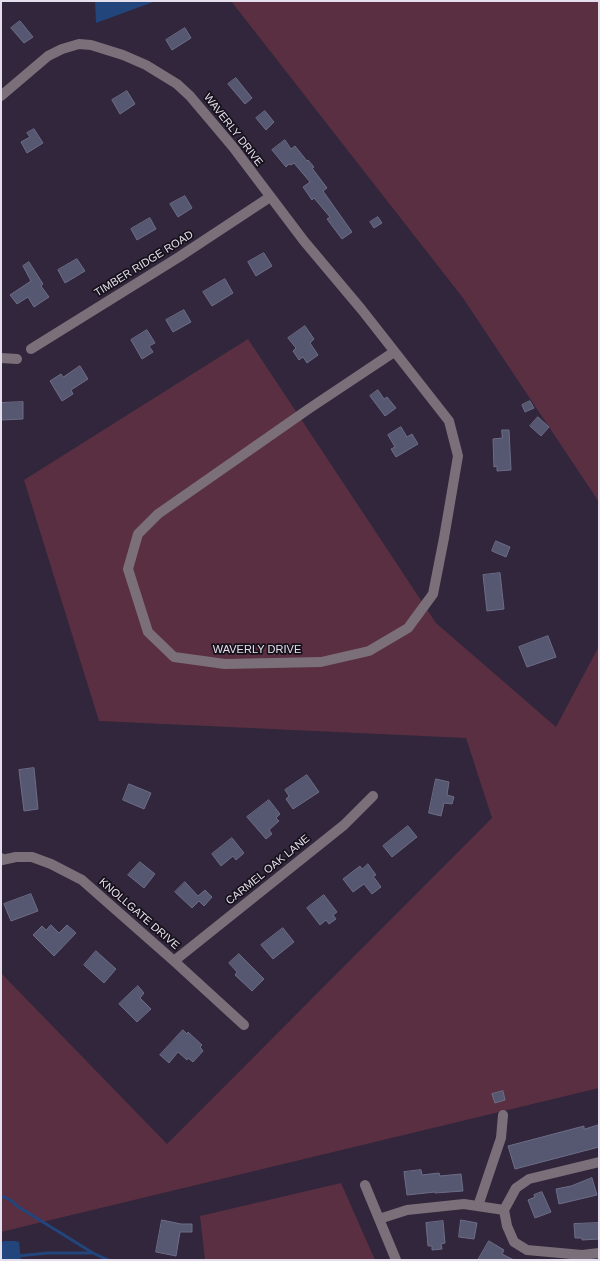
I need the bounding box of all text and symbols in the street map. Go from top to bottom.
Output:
street label: WAVERLY DRIVE [201,91,265,169]
street label: TIMBER RIDGE ROAD [92,228,196,300]
street label: WAVERLY DRIVE [213,643,301,657]
street label: CARMEL OAK LANE [223,832,313,908]
street label: KNOLLGATE DRIVE [96,876,182,952]

